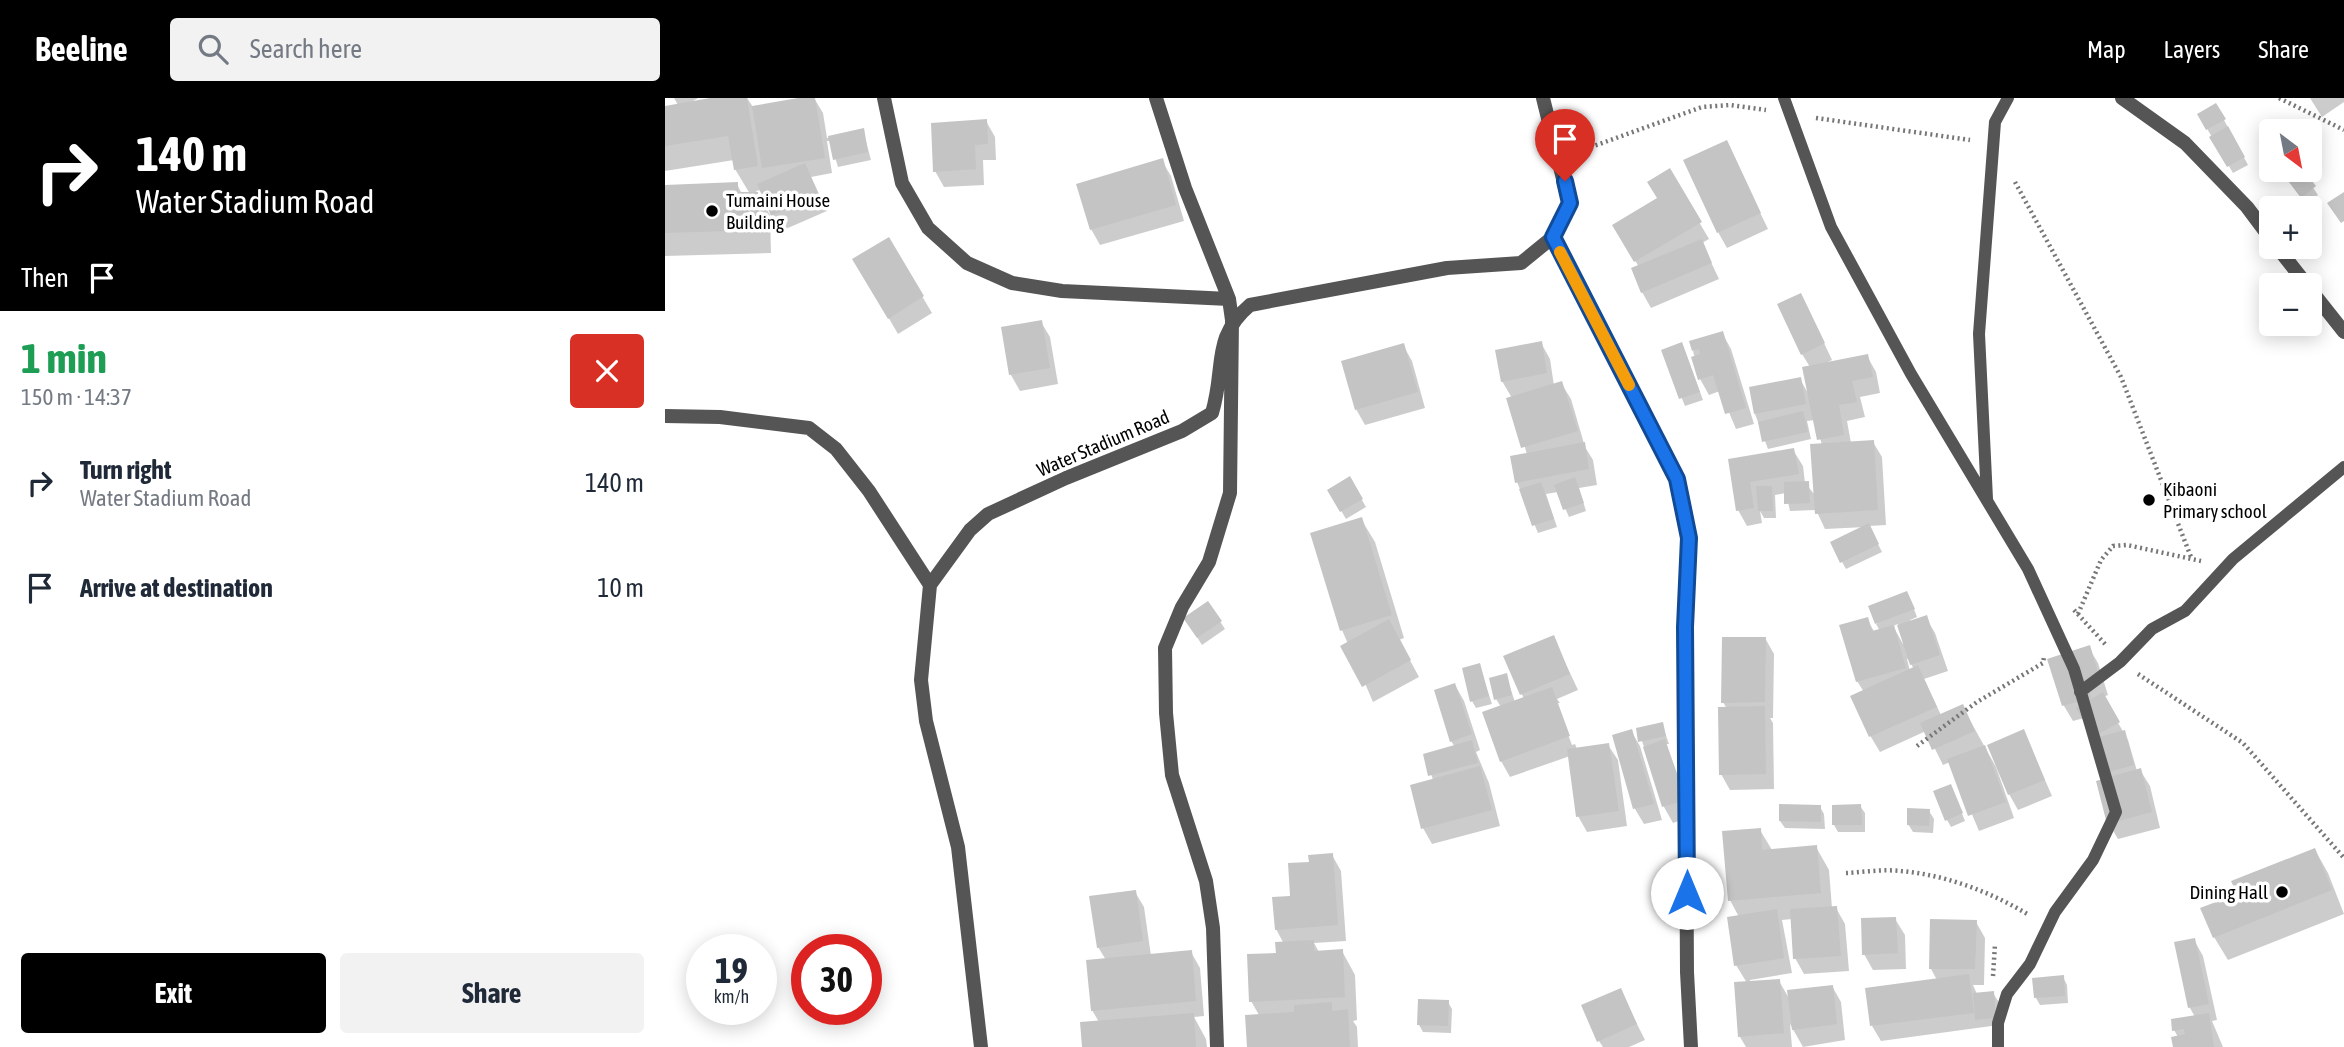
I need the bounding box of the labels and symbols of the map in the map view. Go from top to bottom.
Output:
pin [1535,109,1595,181]
north arrow [2259,119,2322,182]
place label: Tumaini House Building [726,189,830,233]
marker: Tumaini House Building [704,203,720,219]
street label: Water Stadium Road [1034,405,1172,481]
place label: Kibaoni Primary school [2163,478,2267,522]
marker: Kibaoni Primary school [2141,492,2157,508]
position arrow [1650,856,1724,930]
place label: Dining Hall [2189,881,2268,903]
marker: Dining Hall [2274,884,2290,900]
speed limit sign: 30 [791,934,882,1025]

